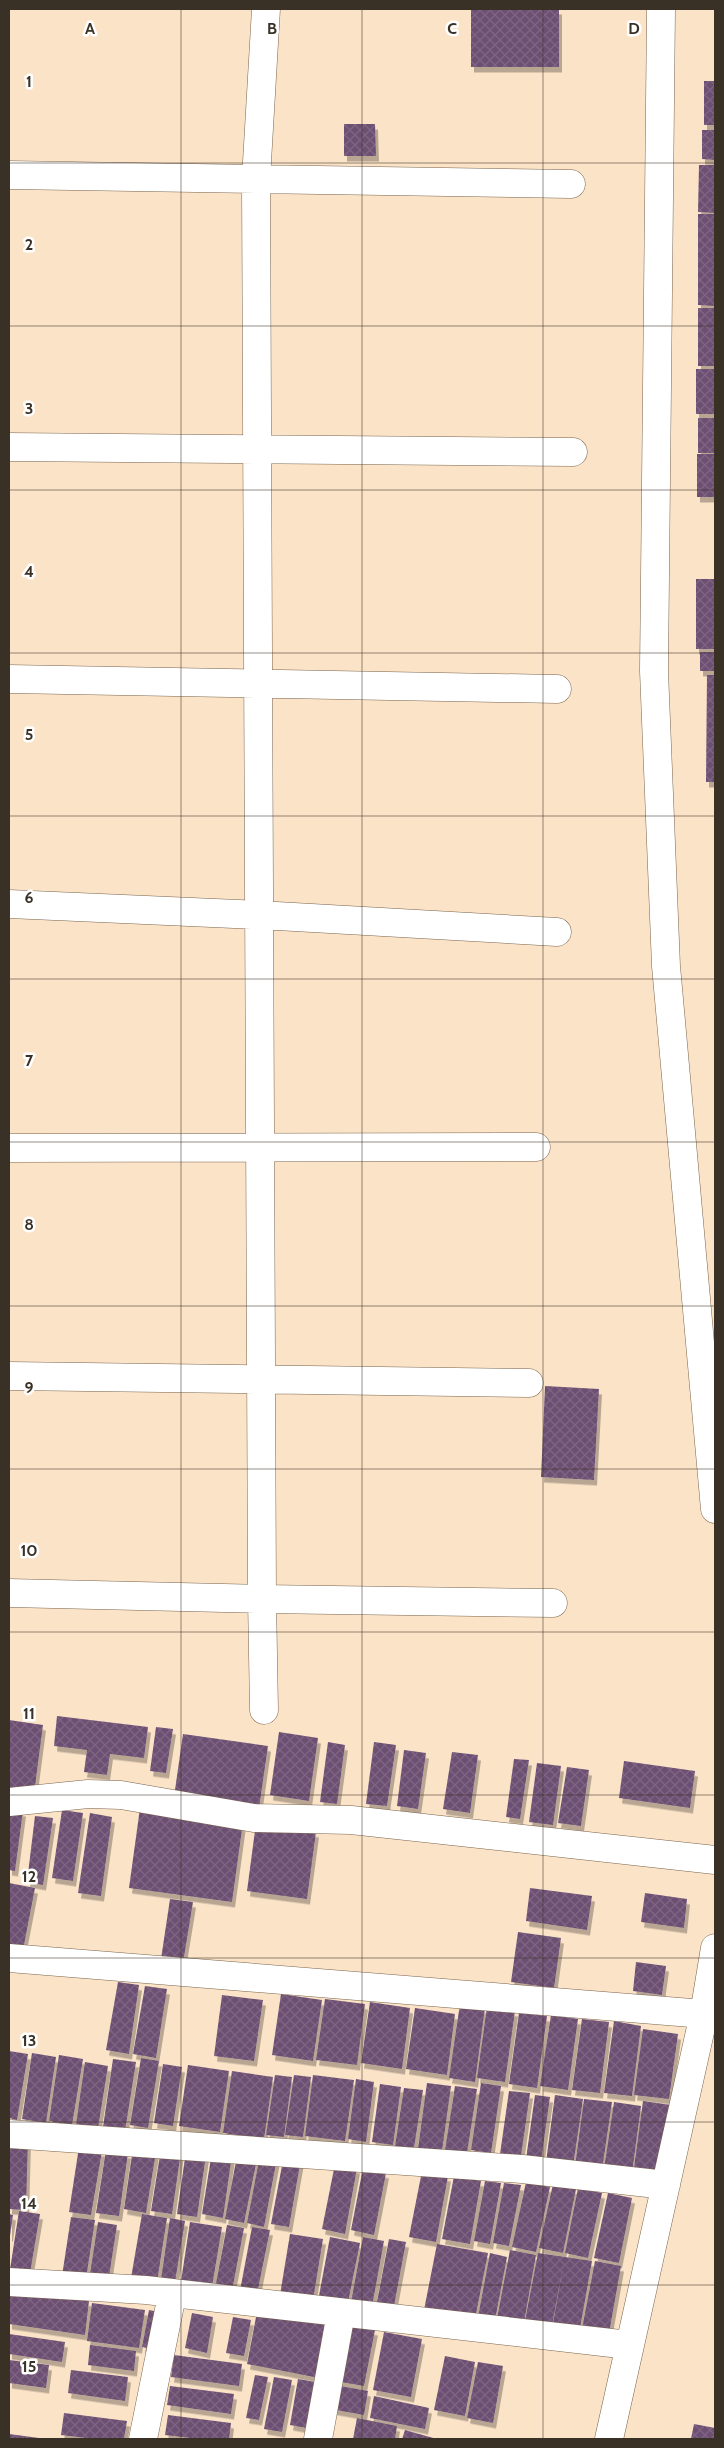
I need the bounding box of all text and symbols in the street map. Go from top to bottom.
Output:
text: A [85,19,95,38]
text: B [267,19,277,38]
text: C [447,19,457,38]
text: D [628,19,640,38]
text: 1 [26,72,32,91]
text: 2 [25,235,33,254]
text: 3 [25,399,33,418]
text: 4 [24,562,34,581]
text: 5 [25,725,33,744]
text: 6 [25,888,34,907]
text: 7 [25,1051,34,1070]
text: 8 [24,1215,34,1234]
text: 9 [25,1378,34,1397]
text: 10 [20,1541,38,1560]
text: 11 [23,1704,35,1723]
text: 12 [22,1867,36,1886]
text: 13 [22,2031,36,2050]
text: 14 [21,2194,37,2213]
text: 15 [22,2357,36,2376]

